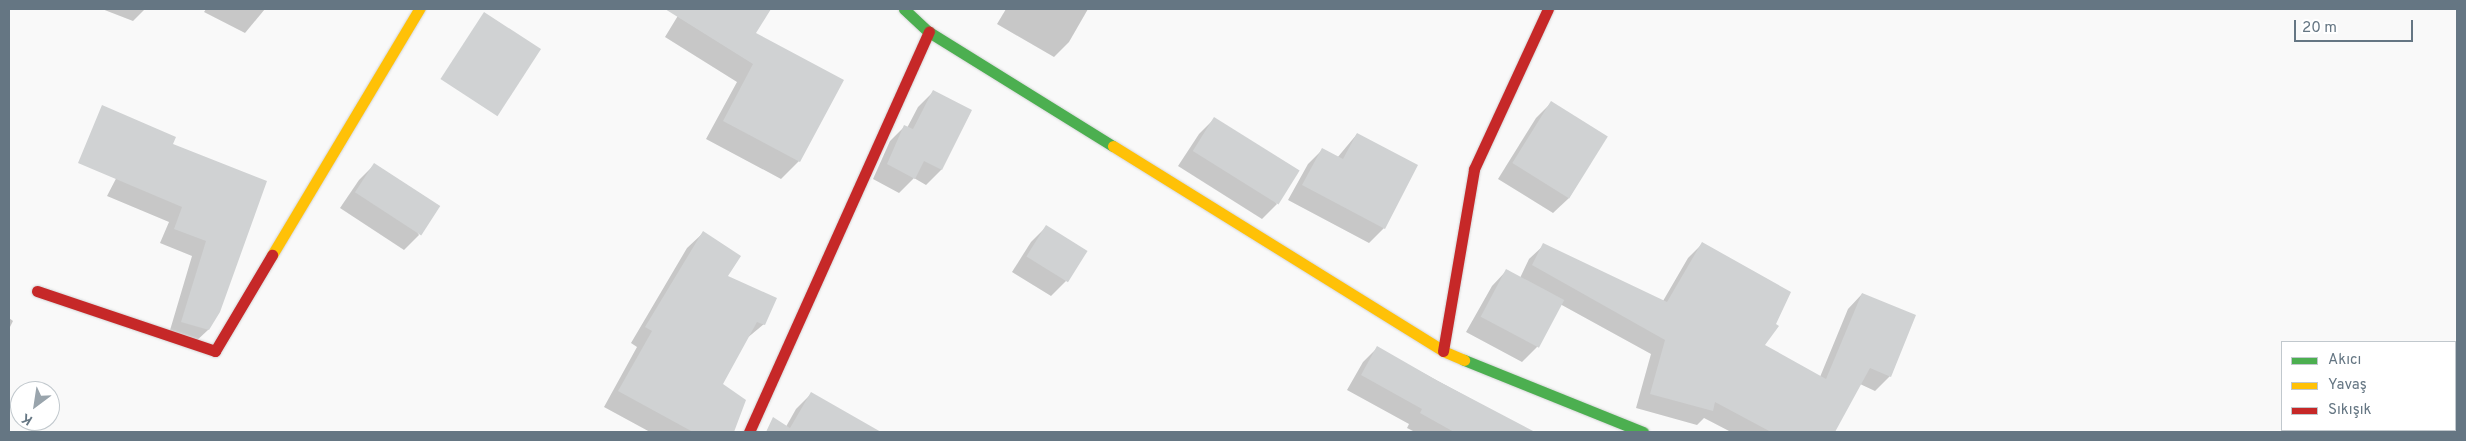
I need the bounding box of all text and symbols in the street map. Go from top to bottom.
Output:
scale bar [2296,10,2415,42]
text: 20 m [2302,19,2337,38]
legend [2281,341,2456,431]
text: Akıcı [2328,351,2361,370]
text: Yavaş [2328,376,2367,395]
north arrow [10,381,60,431]
text: Sıkışık [2328,401,2372,420]
text: K [19,409,36,428]

